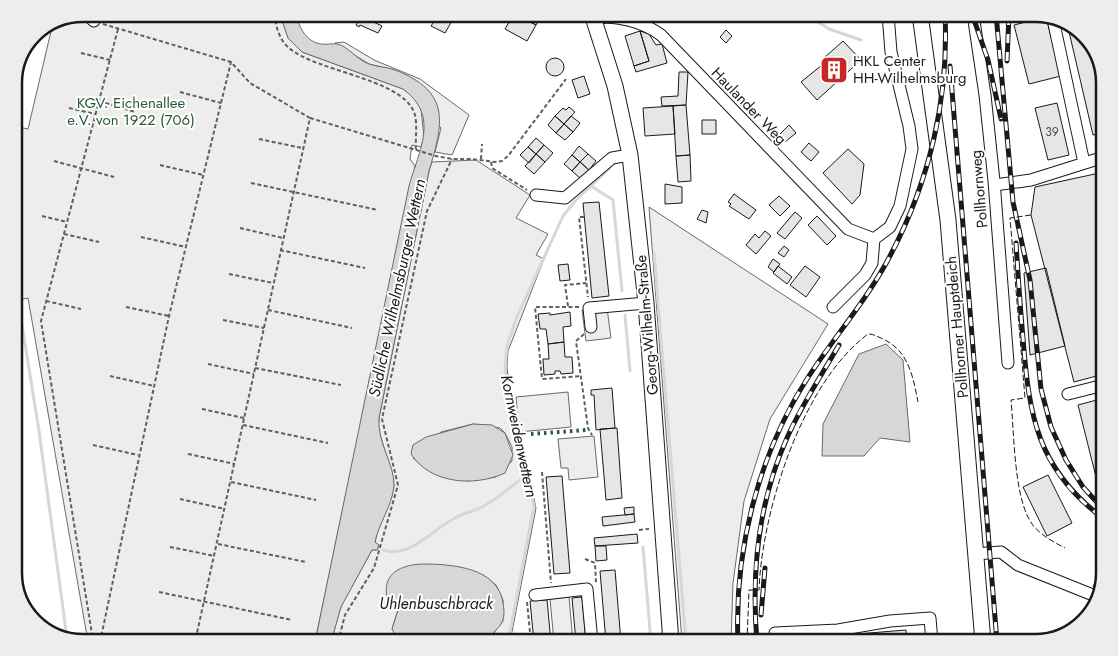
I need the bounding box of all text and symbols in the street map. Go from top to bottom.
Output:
place label: HKL Center HH-Wilhelmsburg [853,50,967,89]
building icon: HKL Center HH-Wilhelmsburg [819,55,849,85]
street label: Haulander Weg [706,62,792,150]
park label: KGV. Eichenallee e.V. von 1922 (706) [67,92,195,131]
house number: 39 [1045,123,1059,141]
street label: Pollhornweg [965,149,993,229]
water label: Südliche Wilhelmsburger Wettern [363,177,431,399]
street label: Georg-Wilhelm-Straße [630,254,664,396]
street label: Pollhorner Hauptdeich [940,255,974,399]
water label: Kornweidenwettern [495,373,543,499]
water label: Uhlenbuschbrack [379,592,494,615]

